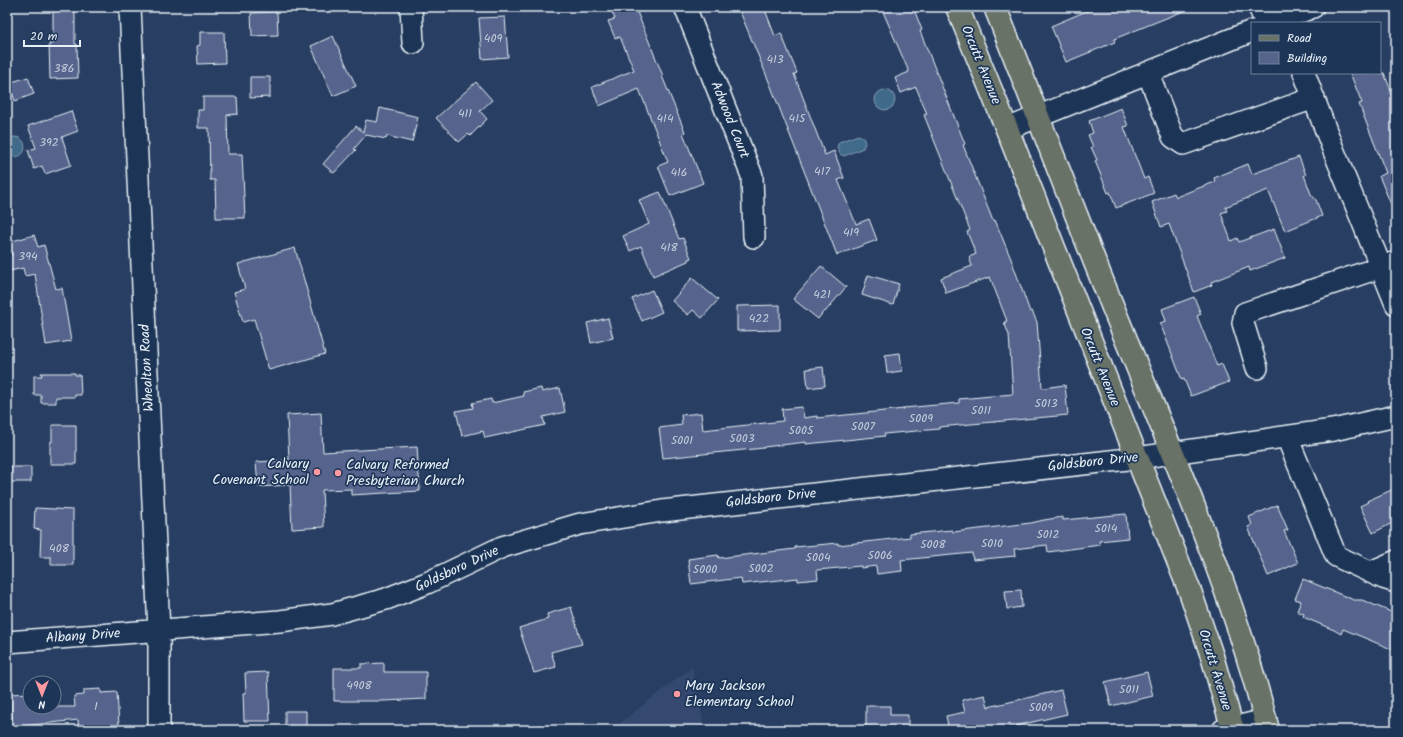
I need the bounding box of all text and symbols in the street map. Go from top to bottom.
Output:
scale bar [24,22,80,48]
street label: Orcutt Avenue [955,22,1007,109]
legend [1251,22,1381,74]
text: 20 m [30,27,58,46]
house number: 409 [484,29,502,48]
text: Road [1287,29,1312,48]
text: Building [1287,49,1327,68]
house number: 413 [766,50,784,69]
house number: 386 [54,59,74,78]
street label: Adwood Court [704,78,756,163]
house number: 411 [458,104,472,123]
house number: 414 [657,109,674,128]
house number: 415 [789,109,807,128]
house number: 392 [39,133,59,152]
house number: 417 [814,162,830,181]
house number: 416 [670,163,688,182]
house number: 419 [843,223,859,242]
house number: 418 [660,238,679,257]
house number: 394 [18,247,38,266]
house number: 421 [813,285,831,304]
house number: 422 [749,309,769,328]
street label: Whealton Road [134,323,160,412]
street label: Orcutt Avenue [1074,324,1126,411]
house number: 5013 [1034,394,1058,413]
house number: 5011 [971,401,991,420]
house number: 5009 [909,409,933,428]
house number: 5007 [851,417,875,436]
house number: 5005 [789,421,815,440]
house number: 5003 [729,429,755,448]
house number: 5001 [671,431,693,450]
street label: Goldsboro Drive [1047,446,1140,478]
place label: Calvary Covenant School [212,453,310,491]
place label: Calvary Reformed Presbyterian Church [346,454,465,492]
marker: Calvary Covenant School [312,467,322,477]
marker: Calvary Reformed Presbyterian Church [333,468,343,478]
street label: Goldsboro Drive [725,482,818,514]
house number: 5014 [1095,519,1118,538]
house number: 5012 [1036,525,1060,544]
house number: 5010 [981,534,1003,553]
house number: 5008 [920,535,947,554]
house number: 408 [49,539,70,558]
street label: Goldsboro Drive [411,540,503,598]
house number: 5006 [867,546,893,565]
house number: 5004 [805,548,831,567]
house number: 5002 [748,559,774,578]
house number: 5000 [693,560,717,579]
street label: Albany Drive [45,622,122,650]
street label: Orcutt Avenue [1192,627,1238,714]
north arrow [22,675,62,715]
place label: Mary Jackson Elementary School [685,675,794,713]
house number: 4908 [346,676,373,695]
house number: 5011 [1119,680,1139,699]
marker: Mary Jackson Elementary School [672,689,682,699]
text: N [38,695,45,713]
house number: 1 [94,697,98,716]
house number: 5009 [1029,698,1053,717]

